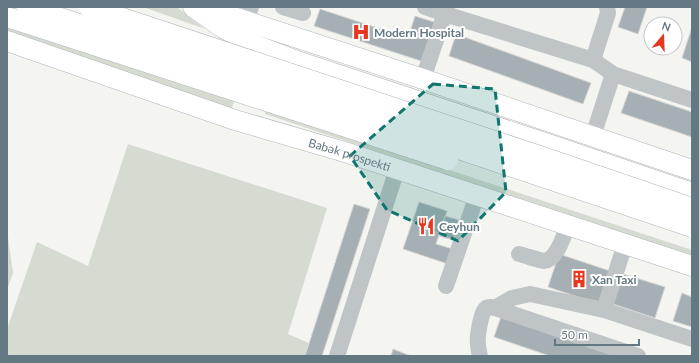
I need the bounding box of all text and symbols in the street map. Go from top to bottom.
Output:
north arrow [643,16,683,56]
text: N [660,19,673,34]
hospital icon: Modern Hospital [351,22,371,42]
place label: Modern Hospital [374,25,464,40]
street label: Babək prospekti [307,134,393,174]
restaurant icon: Ceyhun [416,216,436,236]
place label: Ceyhun [439,219,480,234]
building icon: Xan Taxi [569,269,589,289]
place label: Xan Taxi [592,272,637,287]
scale bar [555,321,639,347]
text: 50 m [561,327,588,342]

